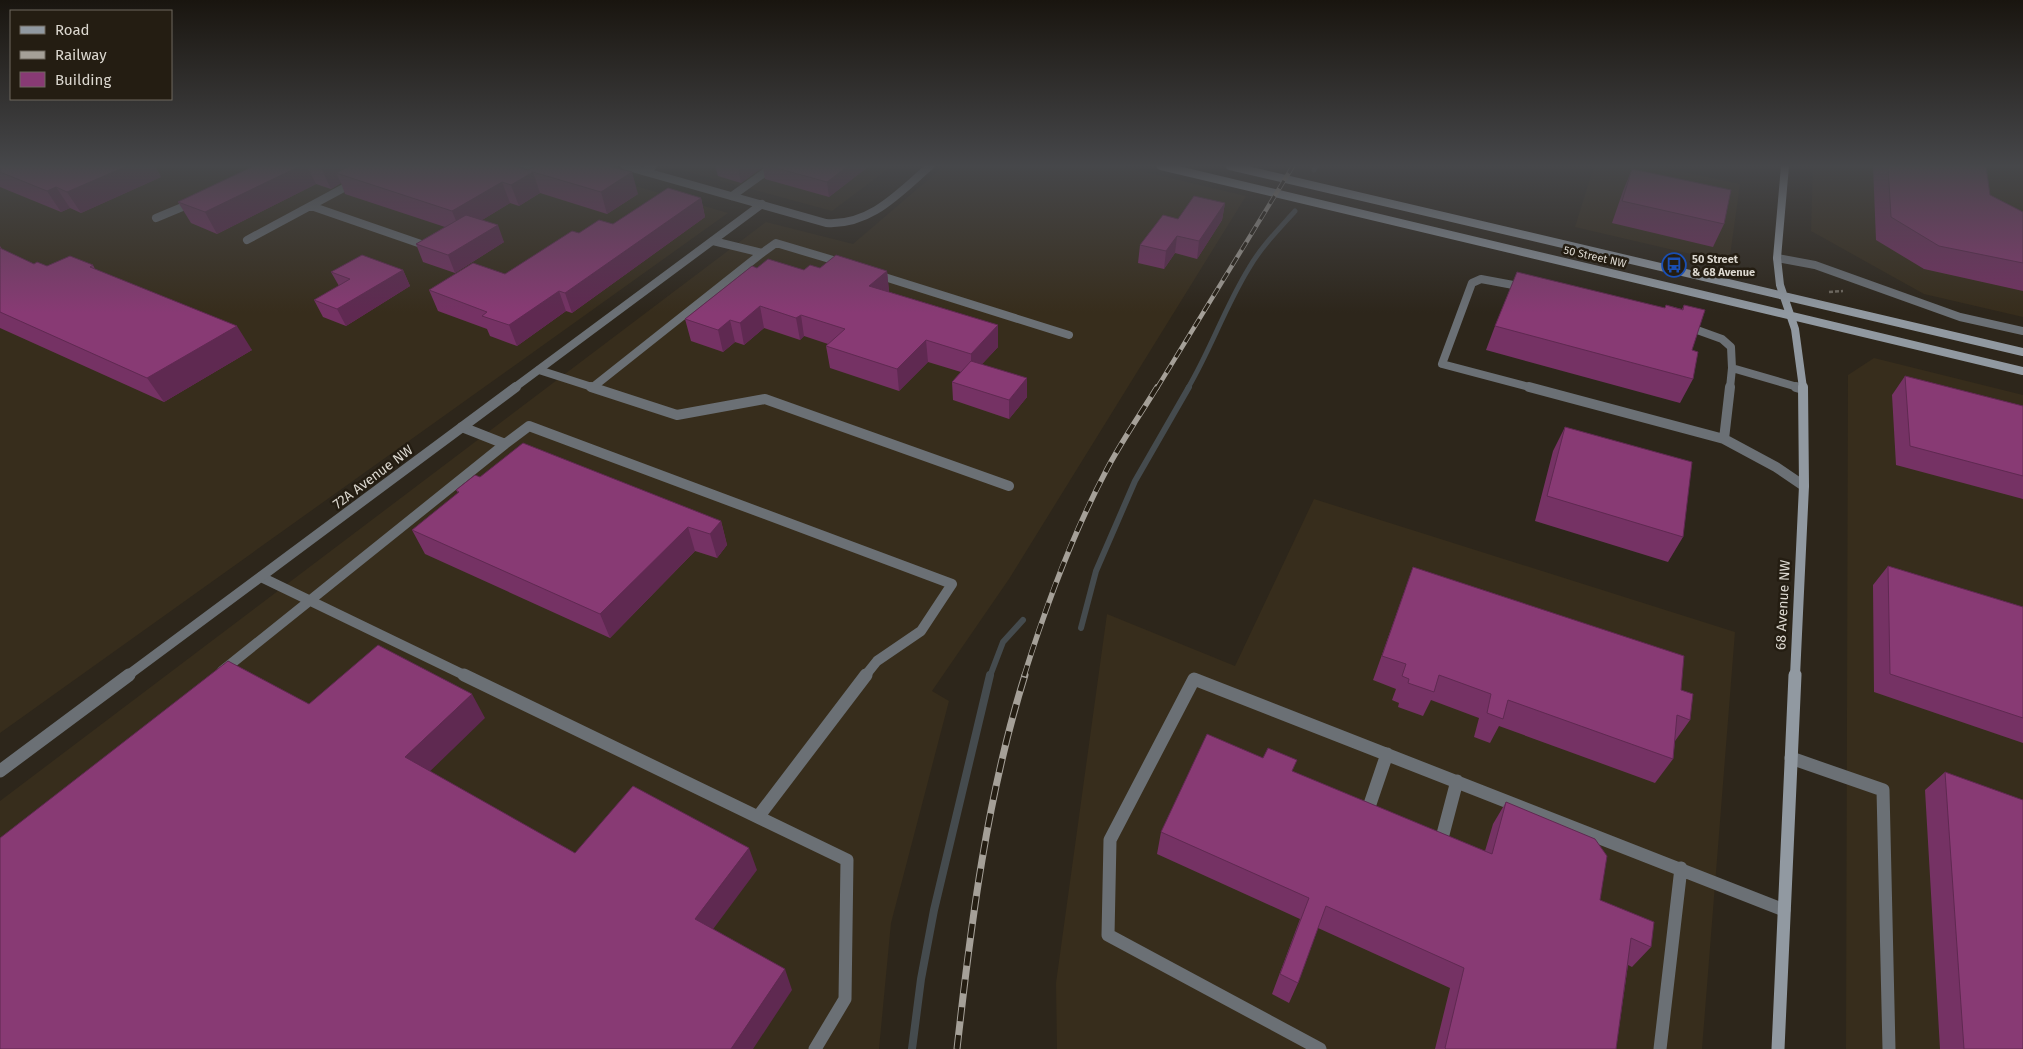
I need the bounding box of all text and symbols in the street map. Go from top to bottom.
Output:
legend [10,10,172,100]
text: Road [55,21,90,39]
text: Railway [55,46,107,64]
text: Building [55,71,111,89]
street label: 50 Street NW [1562,243,1628,271]
bus stop icon: 50 Street & 68 Avenue [1661,252,1687,278]
place label: 50 Street & 68 Avenue [1692,253,1755,279]
street label: 72A Avenue NW [330,441,417,513]
street label: 68 Avenue NW [1772,559,1794,650]

